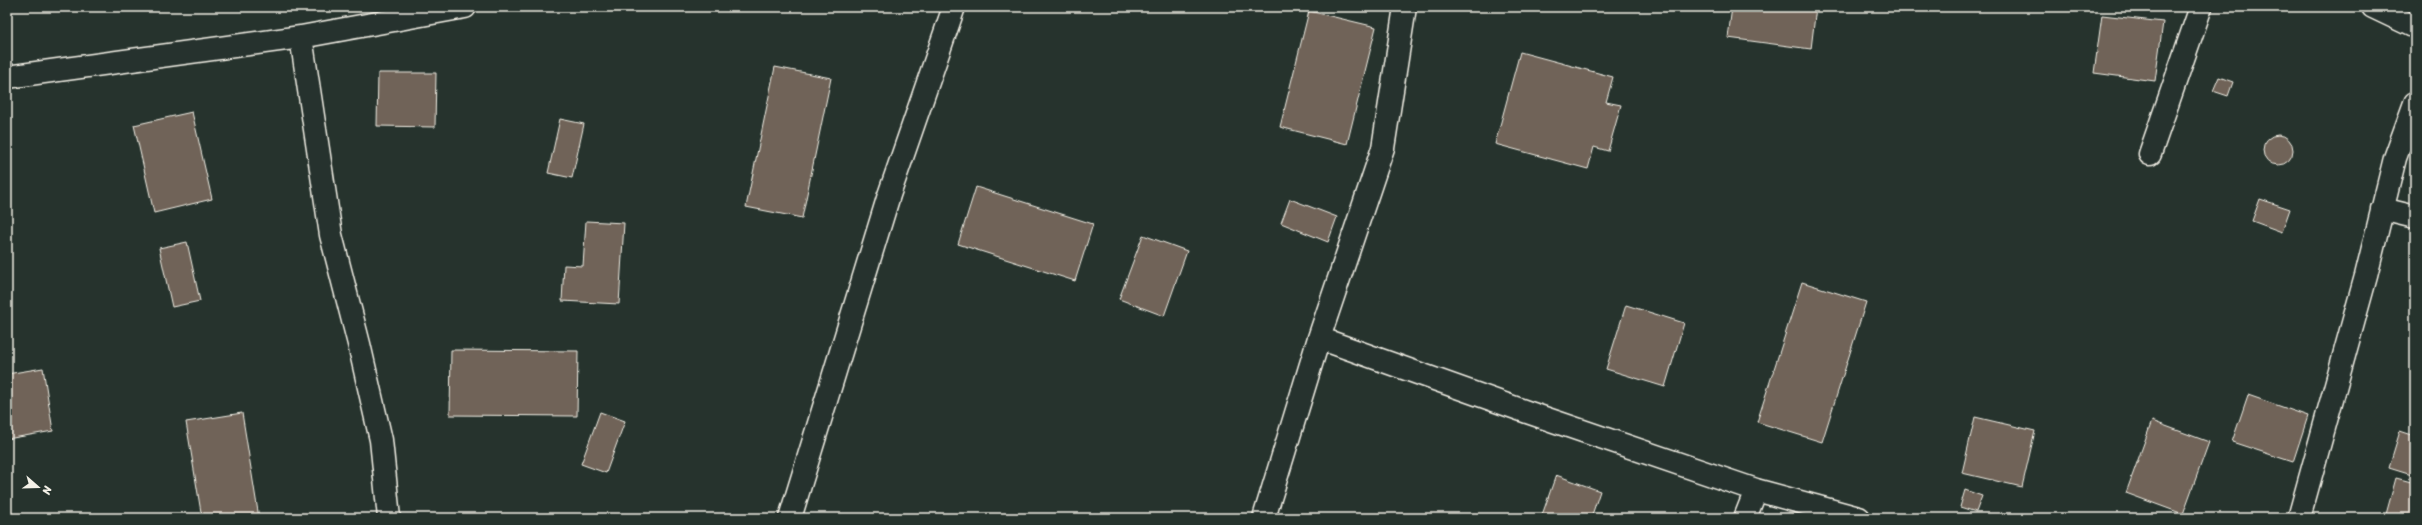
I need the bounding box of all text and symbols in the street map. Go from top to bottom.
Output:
north arrow [18,467,58,507]
text: N [37,482,58,497]

